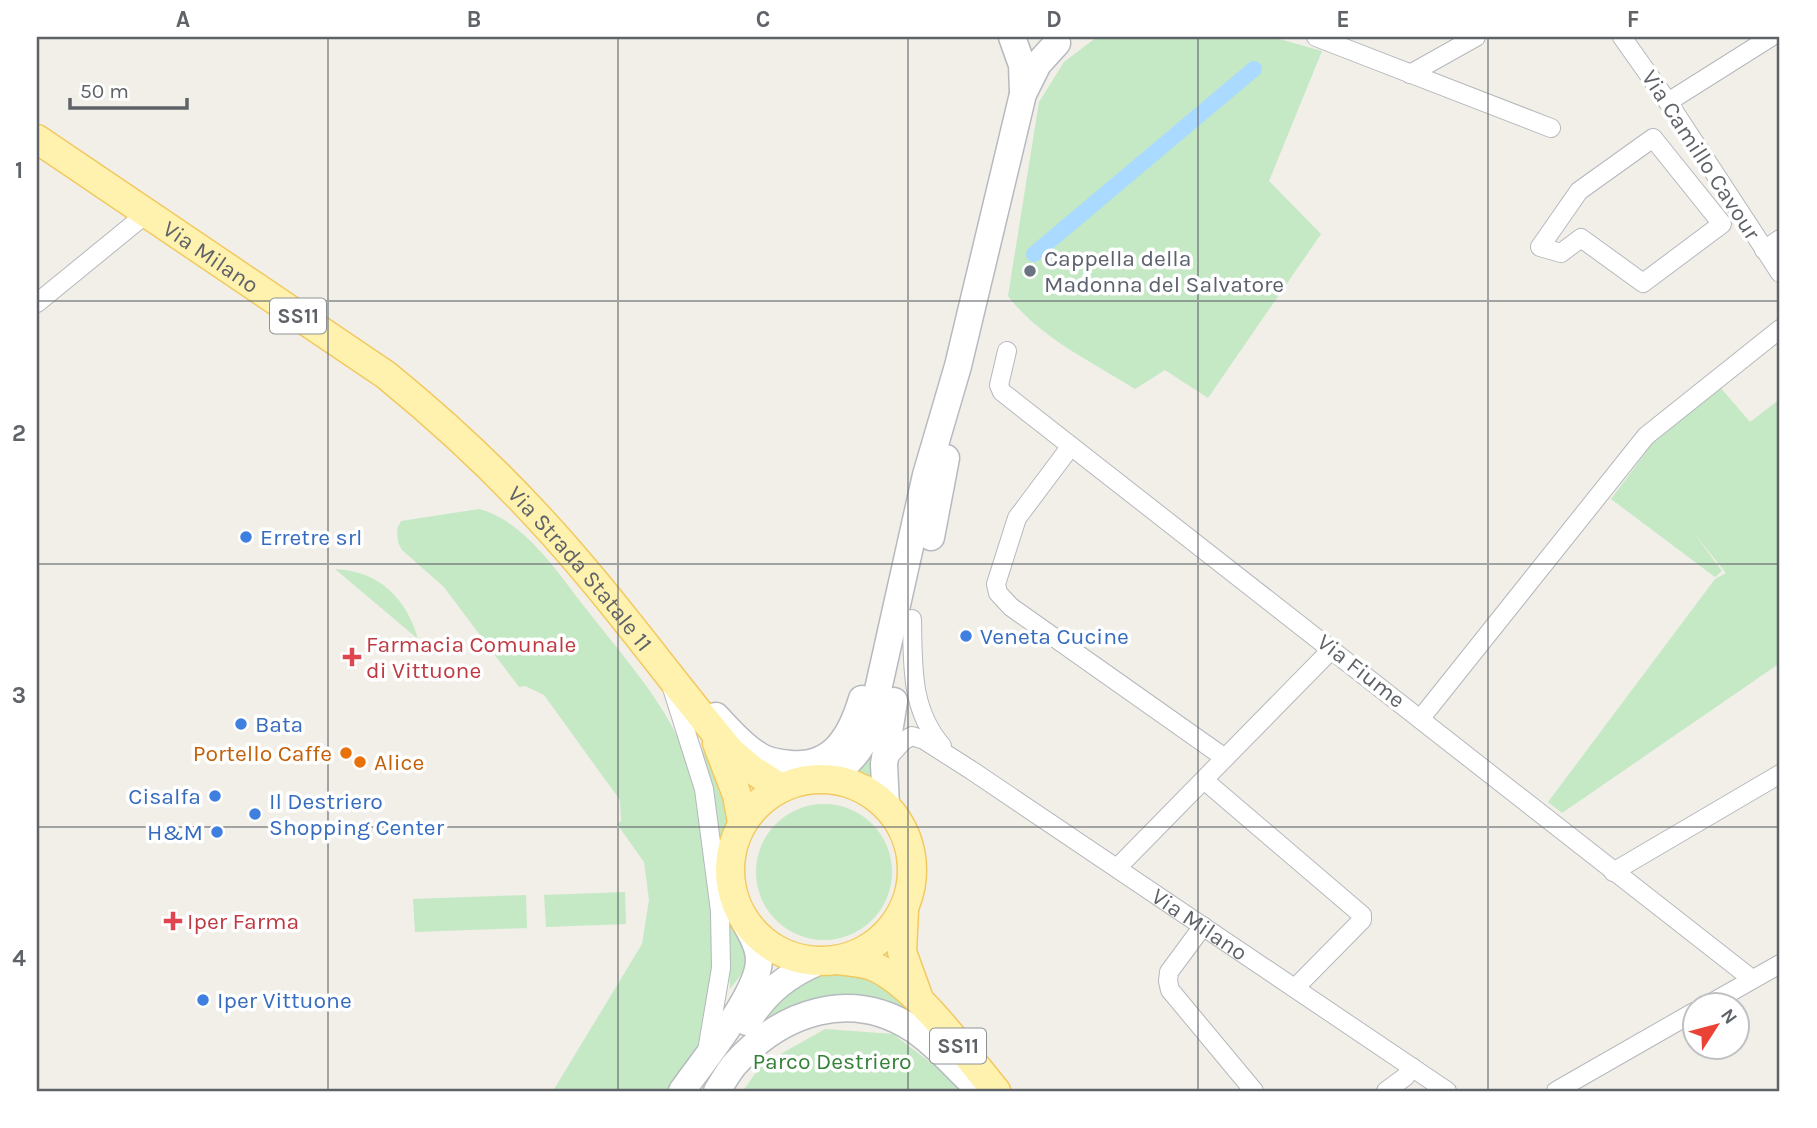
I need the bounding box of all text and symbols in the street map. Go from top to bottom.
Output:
text: A [176,6,190,33]
text: B [467,6,481,33]
text: C [756,6,770,33]
text: D [1046,6,1062,33]
text: E [1336,6,1350,33]
text: F [1627,6,1639,33]
street label: Via Camillo Cavour [1636,65,1766,246]
scale bar [70,66,187,110]
text: 50 m [80,79,129,103]
text: 1 [15,157,23,184]
street label: Via Milano [158,215,264,299]
place label: Cappella della Madonna del Salvatore [1044,245,1284,298]
marker: Cappella della Madonna del Salvatore [1022,263,1038,279]
road number: SS11 [270,298,326,334]
text: 2 [12,420,26,447]
street label: Via Strada Statale 11 [502,480,658,656]
place label: Erretre srl [260,524,362,551]
marker: Erretre srl [238,529,254,545]
place label: Veneta Cucine [980,623,1129,650]
marker: Veneta Cucine [958,628,974,644]
street label: Via Fiume [1312,628,1410,714]
place label: Farmacia Comunale di Vittuone [366,631,576,684]
marker: Farmacia Comunale di Vittuone [344,649,360,665]
text: 3 [12,682,26,709]
place label: Bata [255,711,303,738]
marker: Bata [233,716,249,732]
place label: Portello Caffe [193,740,332,767]
marker: Portello Caffe [338,745,354,761]
place label: Alice [374,749,424,776]
marker: Alice [352,754,368,770]
place label: Cisalfa [128,783,201,810]
marker: Cisalfa [207,788,223,804]
place label: Il Destriero Shopping Center [269,788,445,841]
marker: Il Destriero Shopping Center [247,806,263,822]
place label: H&M [147,819,203,846]
marker: H&M [209,824,225,840]
street label: Via Milano [1147,882,1253,966]
place label: Iper Farma [187,908,299,935]
marker: Iper Farma [165,913,181,929]
text: 4 [12,945,26,972]
place label: Iper Vittuone [217,987,352,1014]
marker: Iper Vittuone [195,992,211,1008]
north arrow [1680,992,1750,1062]
text: N [1716,1005,1742,1029]
road number: SS11 [930,1028,986,1064]
park label: Parco Destriero [752,1048,912,1075]

